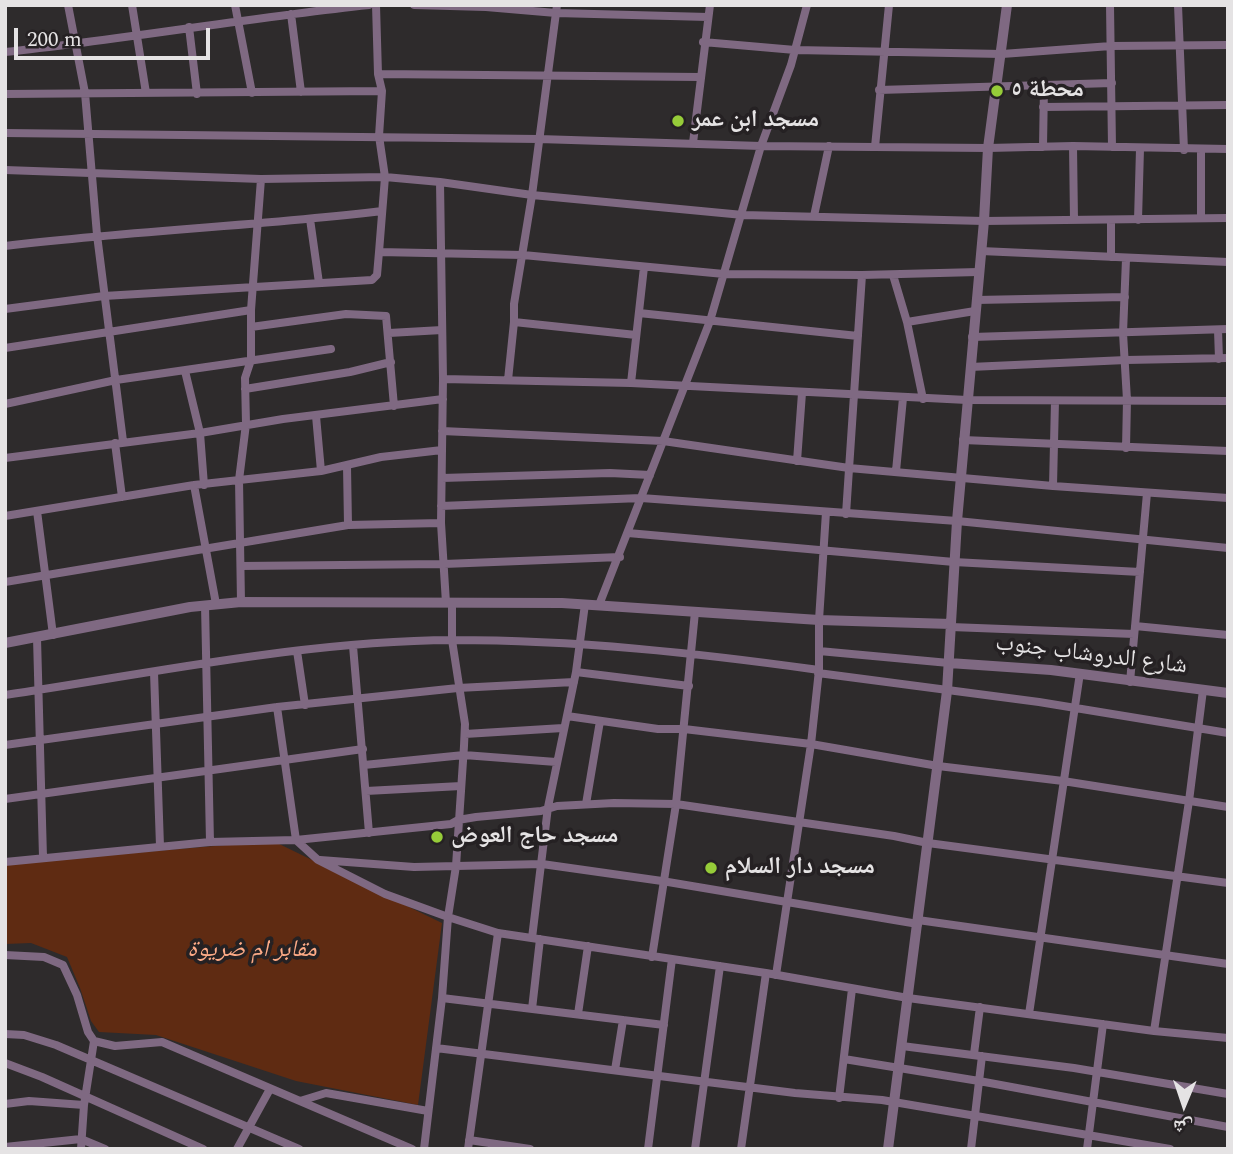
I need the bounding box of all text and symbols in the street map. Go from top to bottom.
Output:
scale bar [18,14,214,58]
text: 200 m [27,24,82,56]
place label: محطة ٥ [1011,77,1084,105]
marker: محطة ٥ [989,83,1005,99]
place label: مسجد ابن عمر [692,107,819,135]
marker: مسجد ابن عمر [670,113,686,129]
street label: شارع الدروشاب جنوب [994,630,1188,682]
place label: مسجد حاج العوض [451,823,618,851]
marker: مسجد حاج العوض [429,829,445,845]
place label: مسجد دار السلام [725,854,875,882]
marker: مسجد دار السلام [703,860,719,876]
park label: مقابر ام ضريوة [187,937,317,965]
north arrow [1149,1070,1219,1140]
text: ش [1173,1112,1194,1141]

